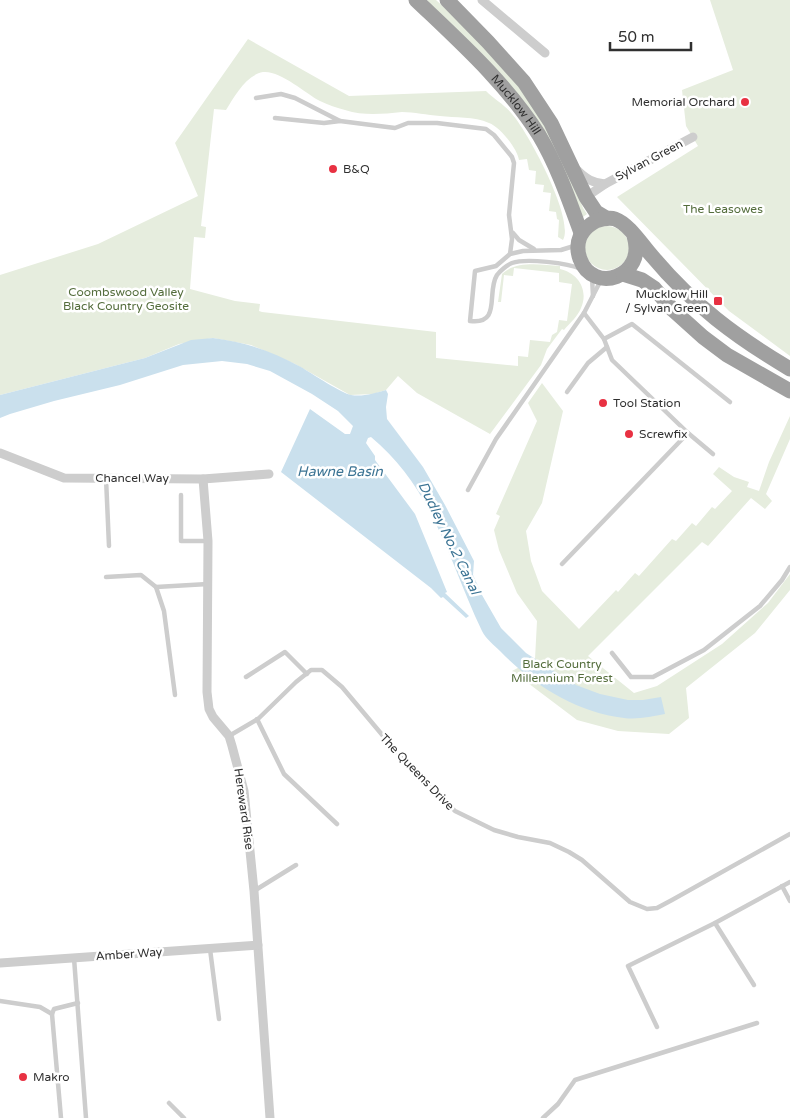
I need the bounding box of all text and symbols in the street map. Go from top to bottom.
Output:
scale bar [610,20,691,52]
text: 50 m [618,28,655,46]
street label: Mucklow Hill [488,72,544,137]
place label: Memorial Orchard [632,95,735,109]
marker: Memorial Orchard [739,96,751,108]
street label: Sylvan Green [613,136,685,184]
place label: B&Q [343,162,370,176]
marker: B&Q [327,163,339,175]
park label: The Leasowes [683,202,763,216]
park label: Coombswood Valley Black Country Geosite [63,285,189,313]
place label: Mucklow Hill / Sylvan Green [625,287,708,315]
marker: Mucklow Hill / Sylvan Green [712,295,724,307]
place label: Tool Station [613,396,681,410]
marker: Tool Station [597,397,609,409]
place label: Screwfix [639,427,688,441]
marker: Screwfix [623,428,635,440]
water label: Hawne Basin [297,463,383,480]
street label: Chancel Way [95,471,169,485]
water label: Dudley No.2 Canal [414,479,484,598]
park label: Black Country Millennium Forest [511,657,613,685]
street label: The Queens Drive [377,731,457,813]
street label: Hereward Rise [231,767,257,851]
street label: Amber Way [95,945,163,963]
place label: Makro [33,1070,70,1084]
marker: Makro [17,1071,29,1083]

